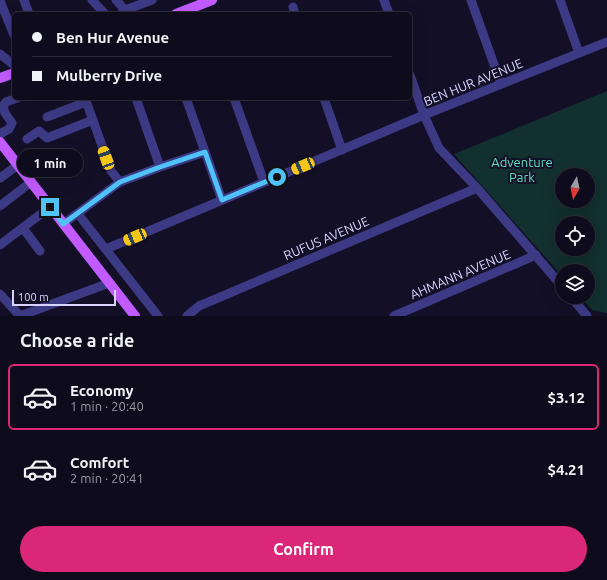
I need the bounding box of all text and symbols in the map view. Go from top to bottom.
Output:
text: Ben Hur Avenue [56,29,169,46]
street label: BEN HUR AVENUE [421,56,525,108]
text: Mulberry Drive [56,67,162,84]
car [96,145,116,171]
callout: 1 min [17,149,83,177]
park label: Adventure Park [491,155,553,184]
text: 1 min [34,156,66,170]
car [290,156,316,176]
route start [268,168,286,186]
north arrow [555,168,595,208]
map controls [555,168,595,304]
route end [41,198,59,216]
street label: RUFUS AVENUE [281,214,371,262]
button: locate [555,216,595,256]
car [122,227,148,247]
street label: AHMANN AVENUE [408,247,512,301]
button: layers [555,264,595,304]
scale bar [12,288,116,307]
text: 100 m [18,291,49,303]
text: Choose a ride [20,330,134,350]
icon: car [22,379,58,415]
text: Economy [70,382,134,399]
text: $3.12 [547,389,585,406]
text: 1 min · 20:40 [70,399,144,413]
icon: car [22,451,58,487]
text: Comfort [70,454,129,471]
text: $4.21 [547,461,585,478]
text: 2 min · 20:41 [70,471,144,485]
button: Confirm [20,526,587,572]

